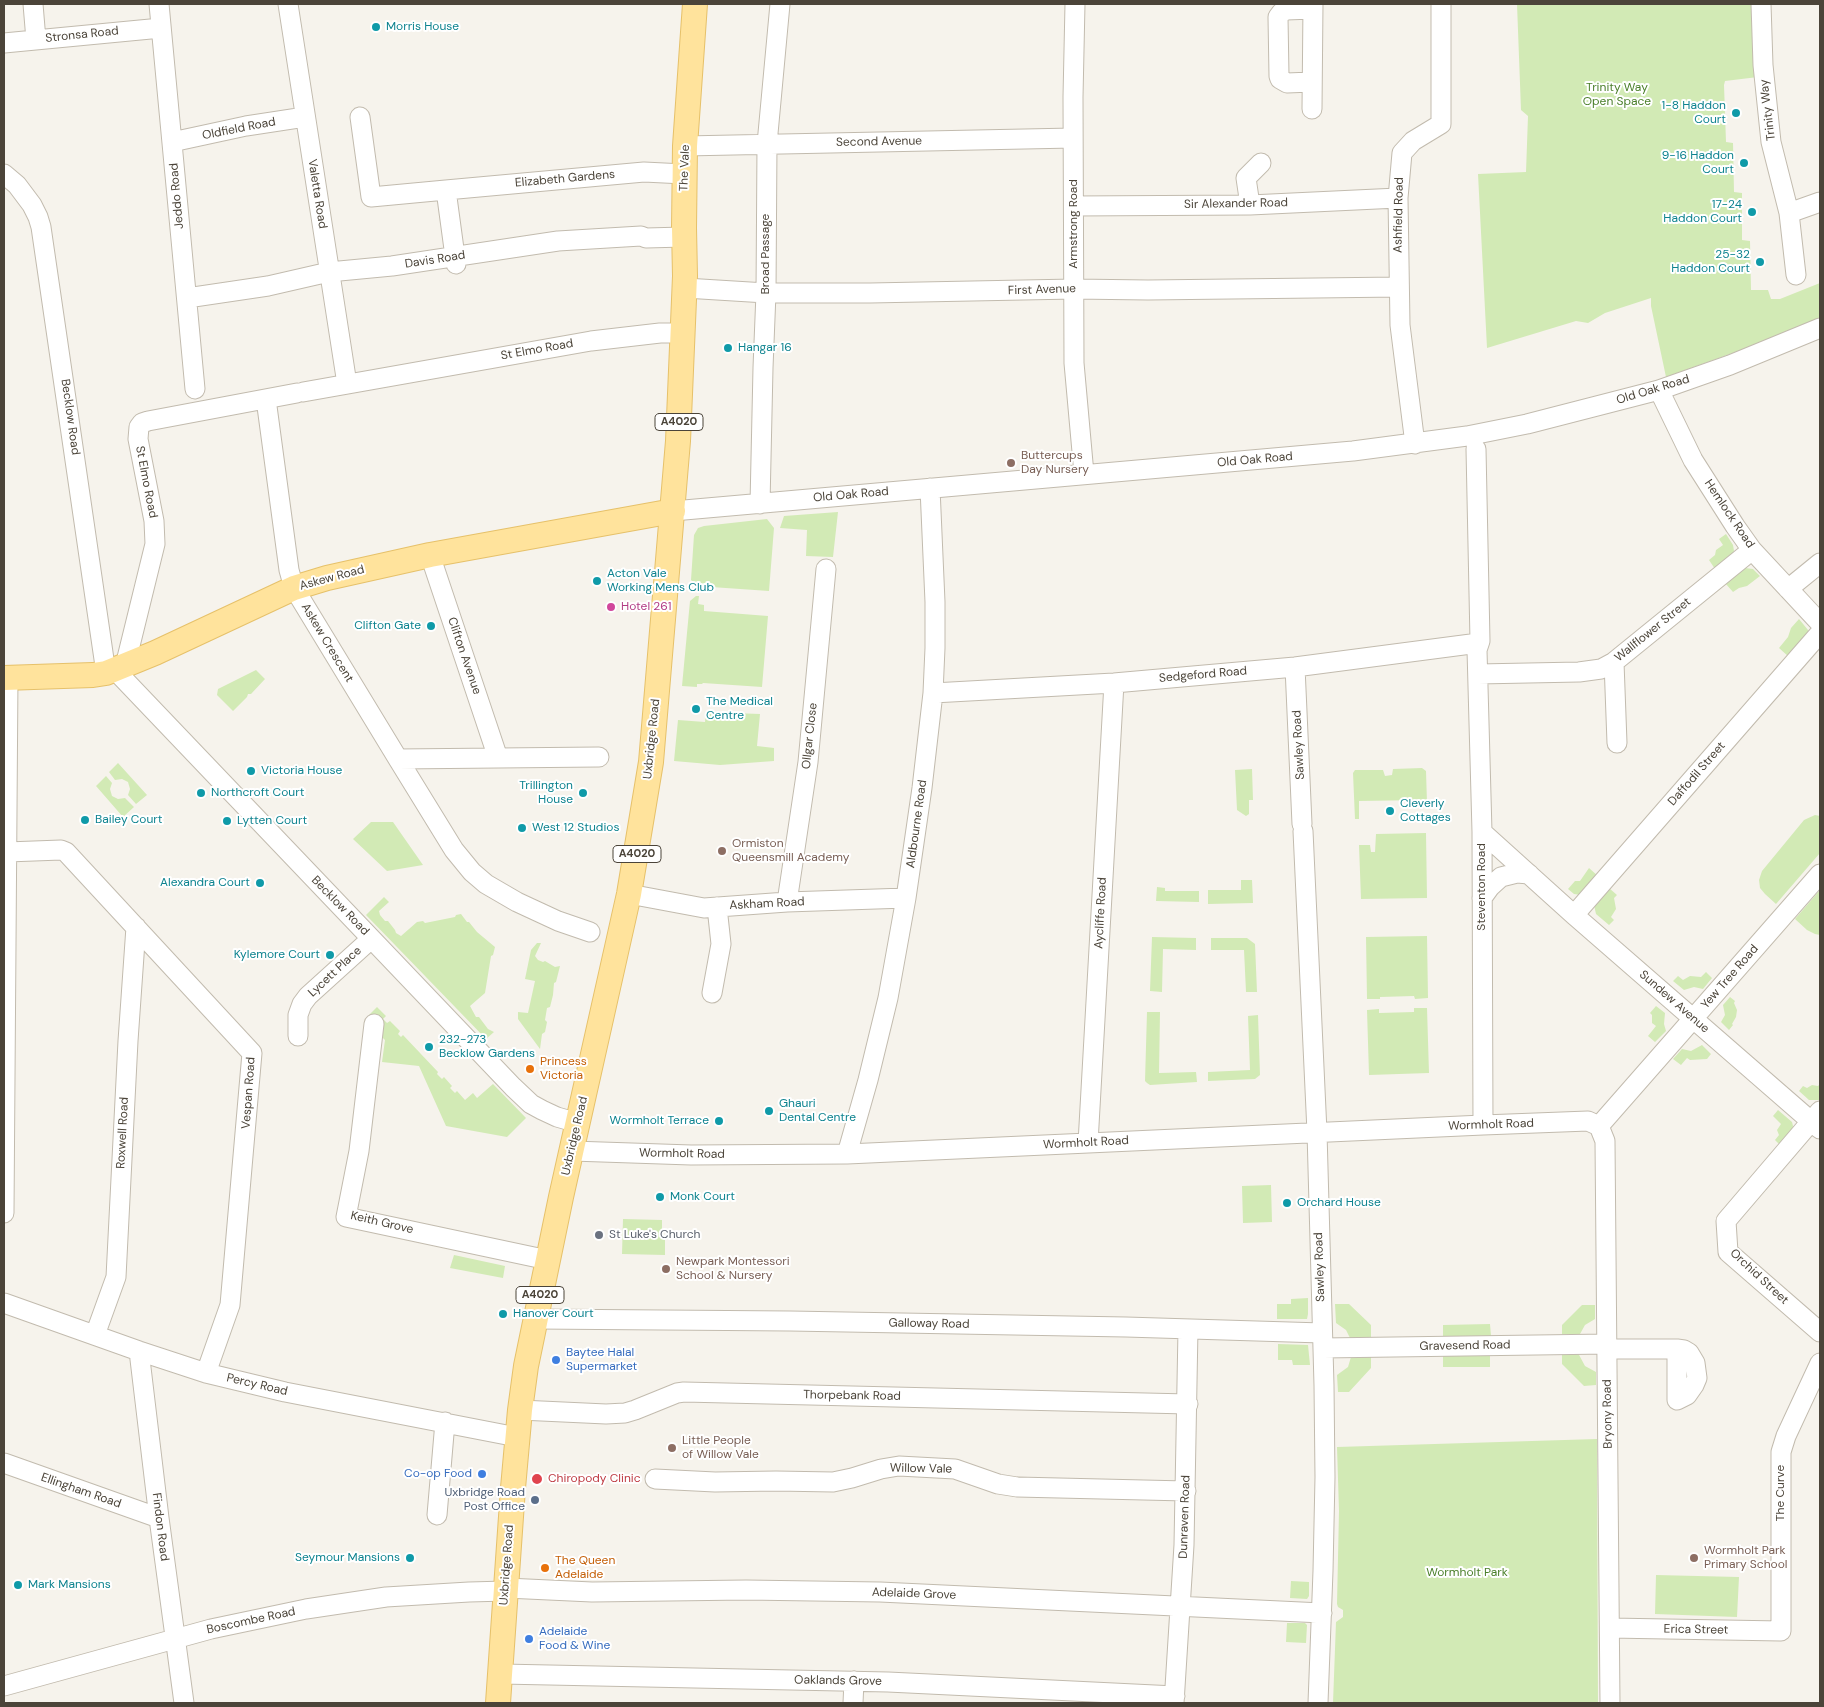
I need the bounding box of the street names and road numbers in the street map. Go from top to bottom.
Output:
street label: Stronsa Road [45,24,119,46]
street label: Trinity Way [1757,78,1779,142]
street label: Oldfield Road [201,115,277,143]
street label: Second Avenue [836,134,922,150]
street label: The Vale [677,144,693,192]
street label: Valetta Road [304,158,330,230]
street label: Jeddo Road [167,162,187,230]
street label: Elizabeth Gardens [514,167,616,191]
street label: Ashfield Road [1391,177,1407,253]
street label: Armstrong Road [1067,179,1081,269]
street label: Sir Alexander Road [1184,196,1288,212]
street label: Broad Passage [759,214,773,294]
street label: Davis Road [404,248,466,272]
street label: First Avenue [1008,282,1076,298]
street label: St Elmo Road [500,337,574,363]
street label: Old Oak Road [1615,372,1691,408]
street label: Becklow Road [58,378,82,456]
road number: A4020 [655,414,703,431]
street label: St Elmo Road [132,445,160,519]
street label: Old Oak Road [1217,450,1293,470]
street label: Hemlock Road [1701,477,1757,551]
street label: Old Oak Road [813,485,889,505]
street label: Askew Road [298,562,366,594]
street label: Wallflower Street [1612,595,1694,665]
street label: Askew Crescent [298,601,356,685]
street label: Clifton Avenue [444,615,484,697]
street label: Sedgeford Road [1158,664,1248,686]
street label: Uxbridge Road [641,698,663,780]
street label: Ollgar Close [799,702,821,770]
street label: Sawley Road [1290,710,1308,780]
street label: Daffodil Street [1665,739,1729,809]
street label: Aldbourne Road [904,779,930,869]
street label: Steventon Road [1475,843,1489,931]
road number: A4020 [613,846,661,862]
street label: Becklow Road [308,873,372,939]
street label: Aycliffe Road [1092,877,1110,949]
street label: Askham Road [729,895,805,913]
street label: Yew Tree Road [1698,942,1762,1012]
street label: Lycett Place [305,944,365,1000]
street label: Sundew Avenue [1636,968,1712,1036]
street label: Vespan Road [239,1057,259,1129]
street label: Uxbridge Road [559,1095,591,1177]
street label: Roxwell Road [114,1097,132,1169]
street label: Wormholt Road [1448,1116,1534,1134]
street label: Wormholt Road [1043,1134,1129,1152]
street label: Wormholt Road [639,1146,725,1162]
street label: Keith Grove [349,1209,415,1237]
street label: Sawley Road [1312,1232,1328,1302]
street label: Orchid Street [1727,1246,1791,1308]
road number: A4020 [516,1286,564,1304]
street label: Galloway Road [888,1316,970,1332]
street label: Gravesend Road [1419,1338,1511,1354]
street label: Percy Road [225,1371,289,1399]
street label: Bryony Road [1600,1379,1616,1449]
street label: Thorpebank Road [803,1388,901,1404]
street label: Willow Vale [890,1461,952,1477]
street label: The Curve [1774,1465,1788,1521]
street label: Ellingham Road [39,1471,123,1511]
street label: Dunraven Road [1176,1475,1194,1559]
street label: Findon Road [149,1492,171,1562]
street label: Uxbridge Road [497,1524,517,1606]
street label: Adelaide Grove [871,1585,957,1603]
street label: Boscombe Road [205,1605,297,1637]
street label: Erica Street [1664,1622,1728,1638]
street label: Oaklands Grove [794,1673,882,1689]

